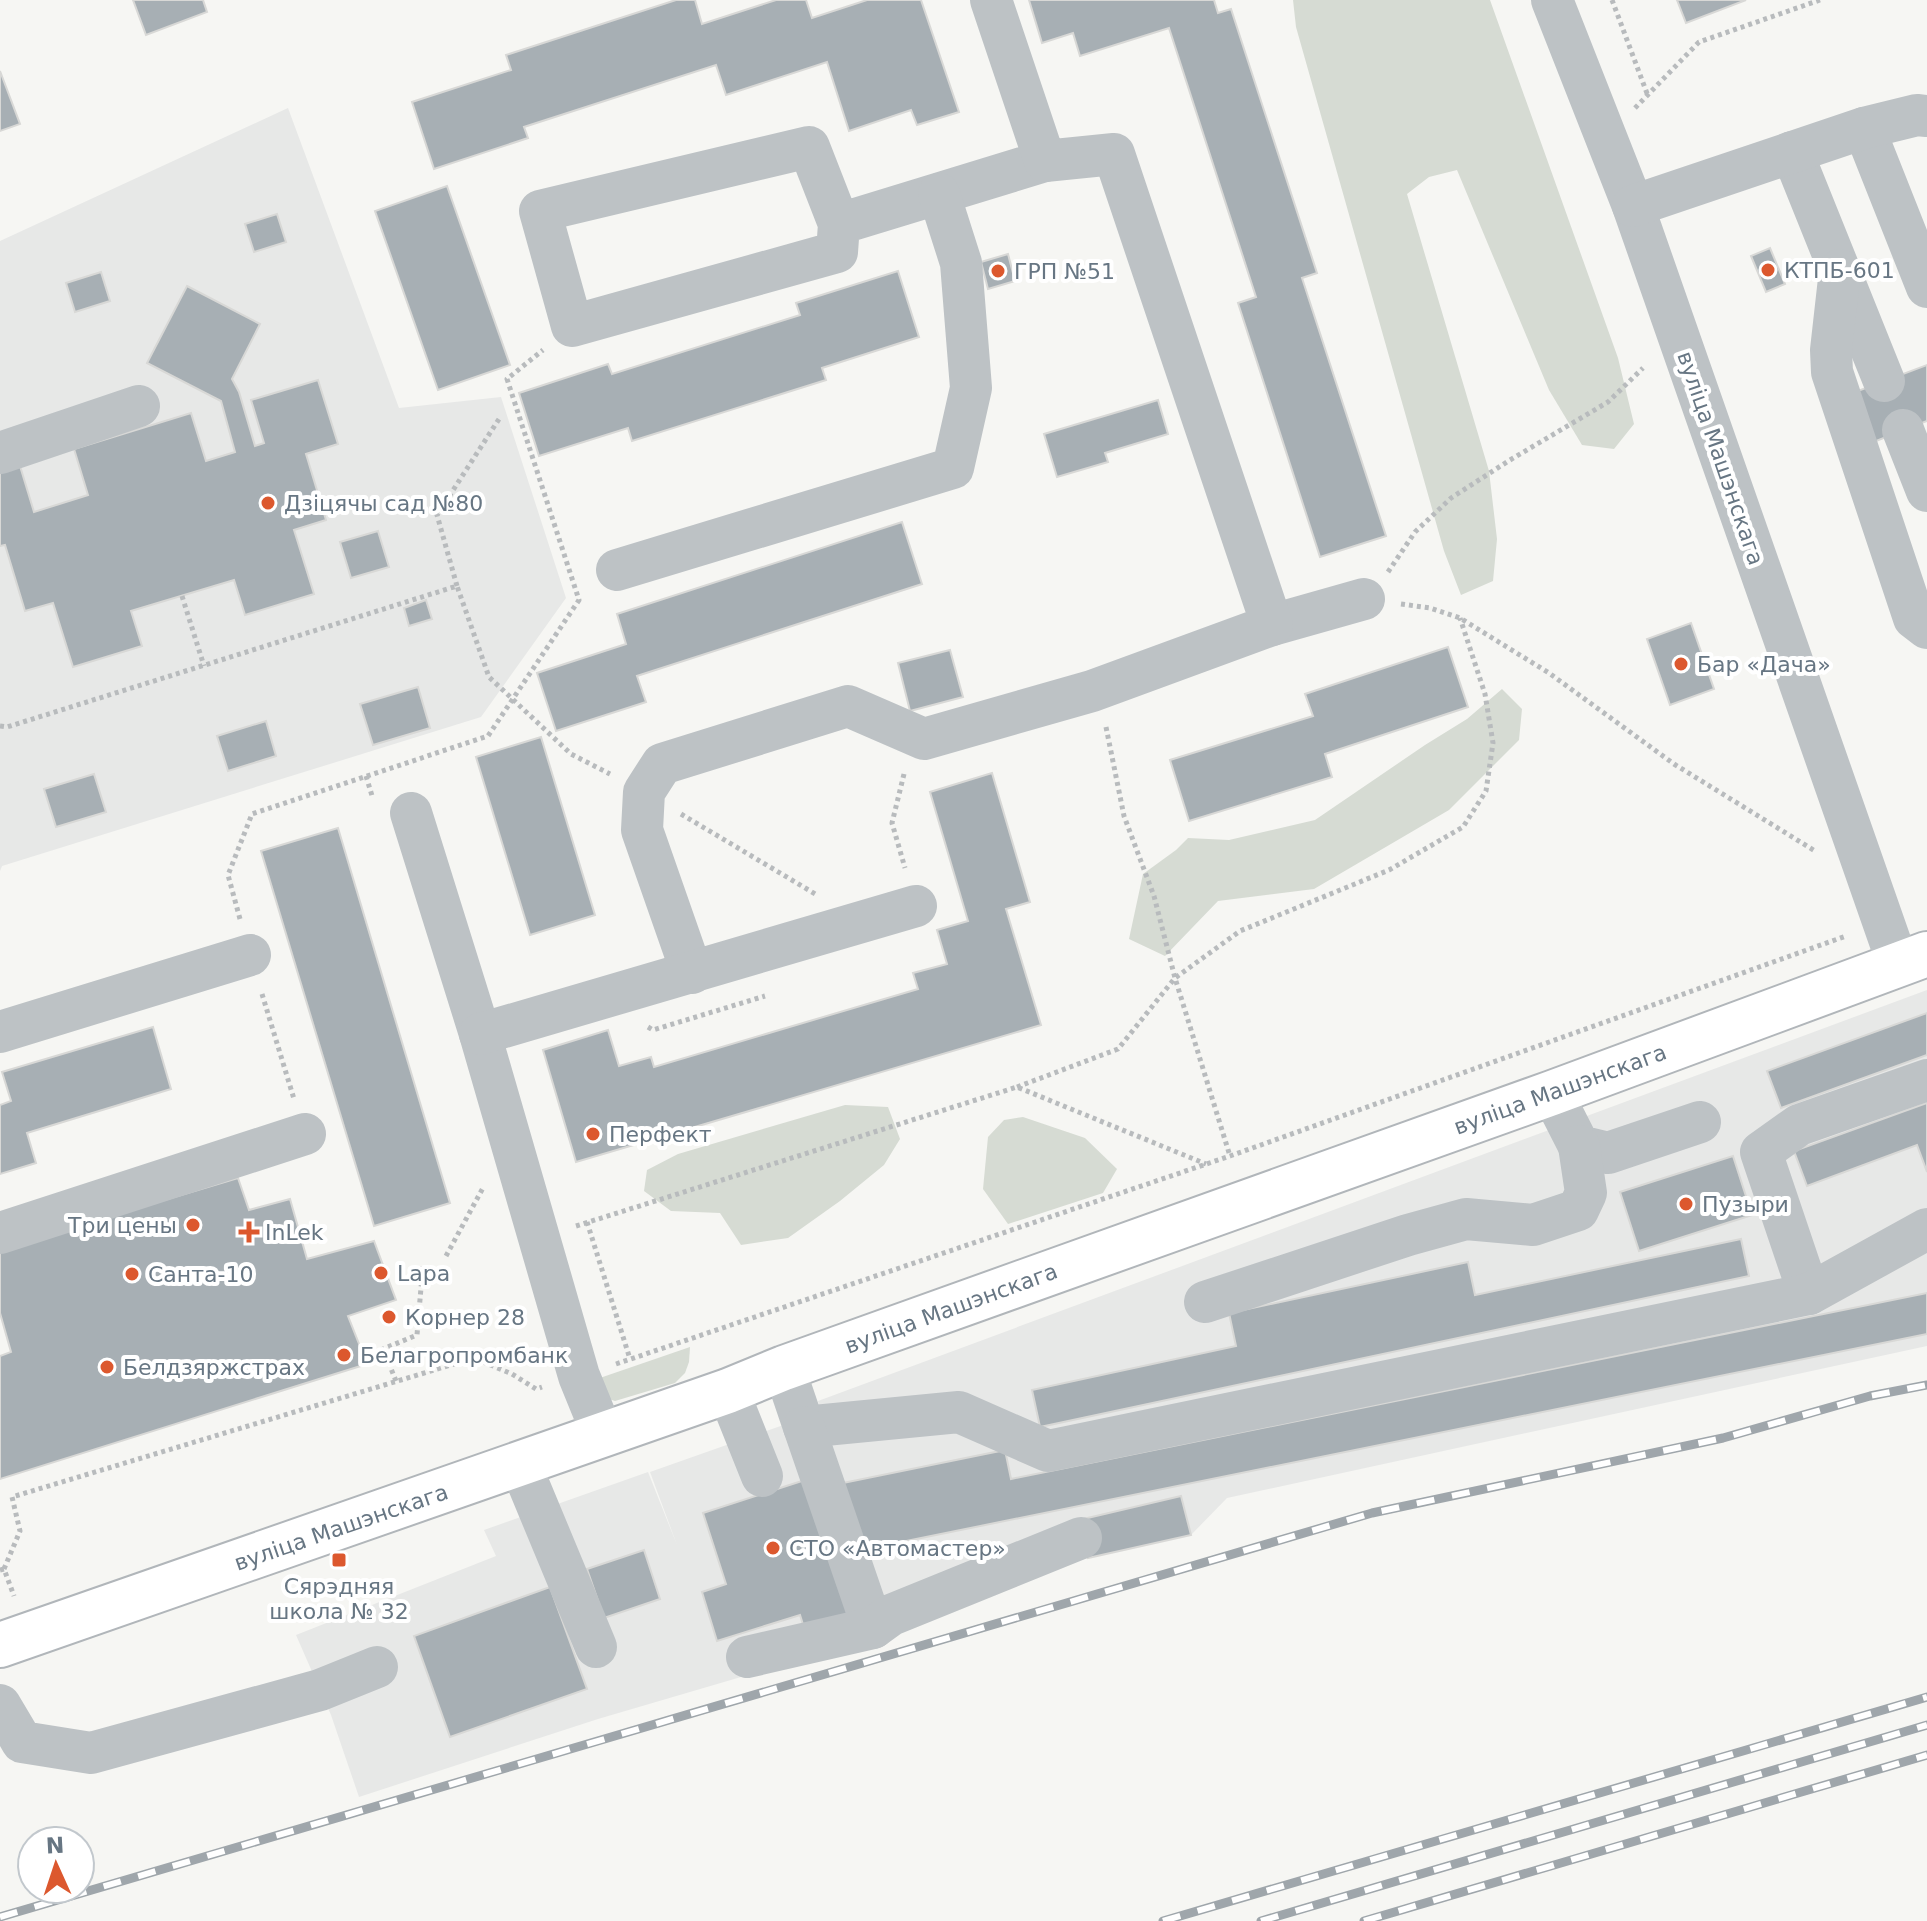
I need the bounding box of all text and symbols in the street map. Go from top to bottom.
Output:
place label: КТПБ-601 [1784,258,1895,283]
place label: ГРП №51 [1014,259,1115,284]
marker: КТПБ-601 [1759,261,1777,279]
marker: ГРП №51 [989,262,1007,280]
street label: вуліца Машэнскага [1672,348,1769,568]
place label: Дзіцячы сад №80 [284,491,483,516]
marker: Дзіцячы сад №80 [259,494,277,512]
place label: Бар «Дача» [1697,652,1831,677]
marker: Бар «Дача» [1672,655,1690,673]
street label: вуліца Машэнскага [1450,1039,1670,1140]
place label: Перфект [609,1122,712,1147]
marker: Перфект [584,1125,602,1143]
place label: Пузыри [1702,1192,1789,1217]
marker: Пузыри [1677,1195,1695,1213]
place label: Три цены [67,1213,177,1238]
marker: Три цены [184,1216,202,1234]
place label: InLek [265,1220,324,1245]
marker: InLek [240,1223,258,1241]
street label: вуліца Машэнскага [841,1258,1061,1359]
place label: Lapa [397,1261,450,1286]
place label: Санта-10 [148,1262,253,1287]
marker: Lapa [372,1264,390,1282]
marker: Санта-10 [123,1265,141,1283]
place label: Корнер 28 [405,1305,525,1330]
marker: Корнер 28 [380,1308,398,1326]
place label: Белагропромбанк [360,1343,568,1368]
marker: Белагропромбанк [335,1346,353,1364]
place label: Белдзяржстрах [123,1355,305,1380]
marker: Белдзяржстрах [98,1358,116,1376]
street label: вуліца Машэнскага [231,1479,451,1576]
place label: СТО «Автомастер» [789,1536,1006,1561]
marker: СТО «Автомастер» [764,1539,782,1557]
marker: Сярэдняя школа № 32 [330,1551,348,1569]
place label: Сярэдняя школа № 32 [269,1574,409,1624]
north arrow [16,1825,96,1905]
text: N [45,1833,65,1858]

